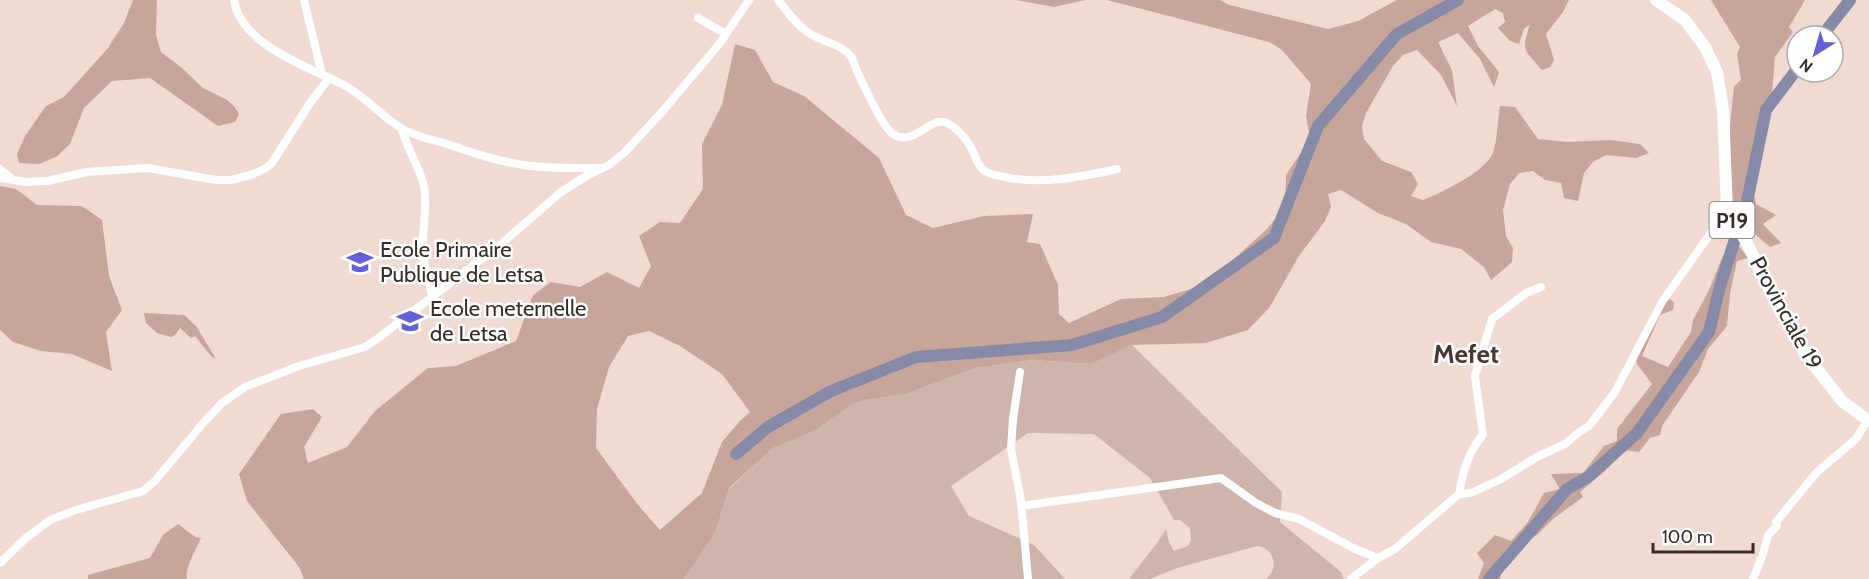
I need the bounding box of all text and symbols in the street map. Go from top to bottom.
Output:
north arrow [1785,24,1845,84]
text: N [1796,55,1817,77]
road number: P19 [1710,202,1754,238]
place label: Ecole Primaire Publique de Letsa [380,236,544,288]
school or university icon: Ecole Primaire Publique de Letsa [345,247,375,277]
street label: Provinciale 19 [1744,252,1828,374]
place label: Ecole meternelle de Letsa [430,295,586,347]
school or university icon: Ecole meternelle de Letsa [395,306,425,336]
district label: Mefet [1433,338,1499,370]
scale bar [1653,516,1754,554]
text: 100 m [1662,526,1713,548]

